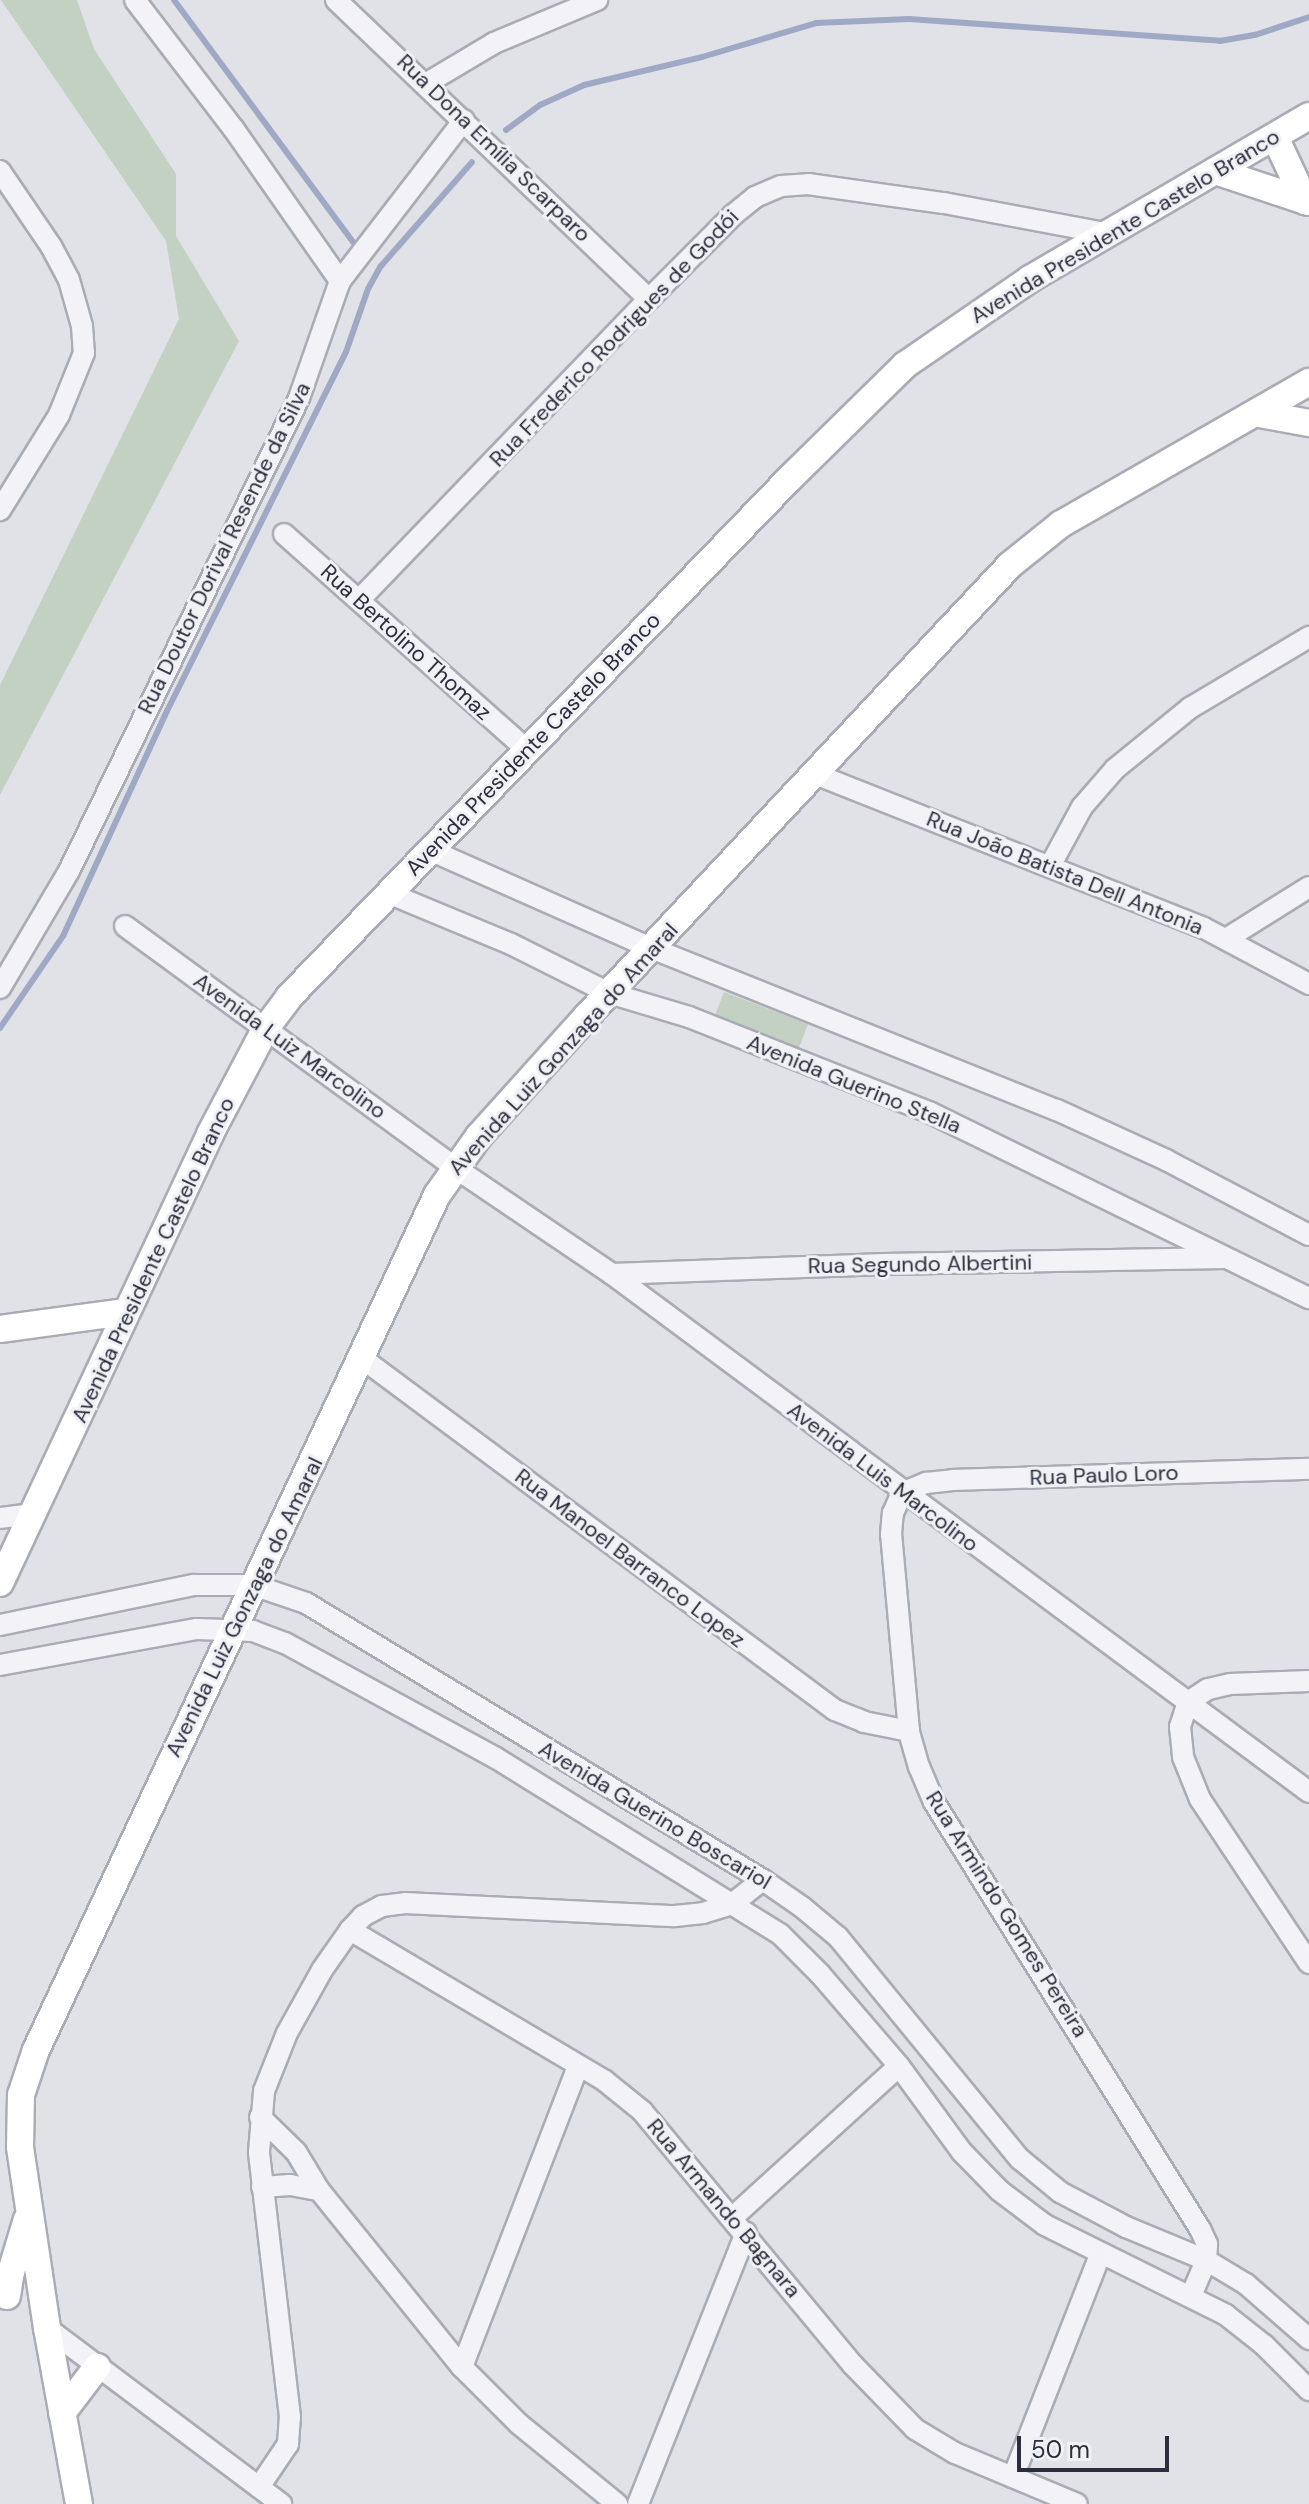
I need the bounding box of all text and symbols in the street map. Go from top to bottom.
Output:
street label: Rua Dona Emília Scarparo [392,49,596,247]
street label: Avenida Presidente Castelo Branco [966,123,1284,329]
street label: Rua Frederico Rodrigues de Godói [484,204,744,472]
street label: Rua Doutor Dorival Resende da Silva [132,378,316,718]
street label: Rua Bertolino Thomaz [315,559,497,725]
street label: Avenida Presidente Castelo Branco [400,607,666,881]
street label: Rua João Batista Dell Antonia [923,805,1207,941]
street label: Avenida Luiz Gonzaga do Amaral [443,917,683,1181]
street label: Avenida Luiz Marcolino [189,967,391,1125]
street label: Avenida Guerino Stella [743,1029,965,1139]
street label: Avenida Presidente Castelo Branco [66,1093,240,1427]
street label: Rua Segundo Albertini [807,1249,1033,1279]
street label: Avenida Luis Marcolino [782,1396,984,1558]
street label: Avenida Luiz Gonzaga do Amaral [160,1453,328,1761]
street label: Rua Paulo Loro [1029,1459,1179,1491]
street label: Rua Manoel Barranco Lopez [510,1463,750,1653]
street label: Avenida Guerino Boscariol [534,1735,776,1895]
street label: Rua Armindo Gomes Pereira [920,1786,1094,2042]
street label: Rua Armando Bagnara [641,2113,807,2303]
scale bar [1021,2420,1173,2470]
text: 50 m [1031,2434,1090,2465]

